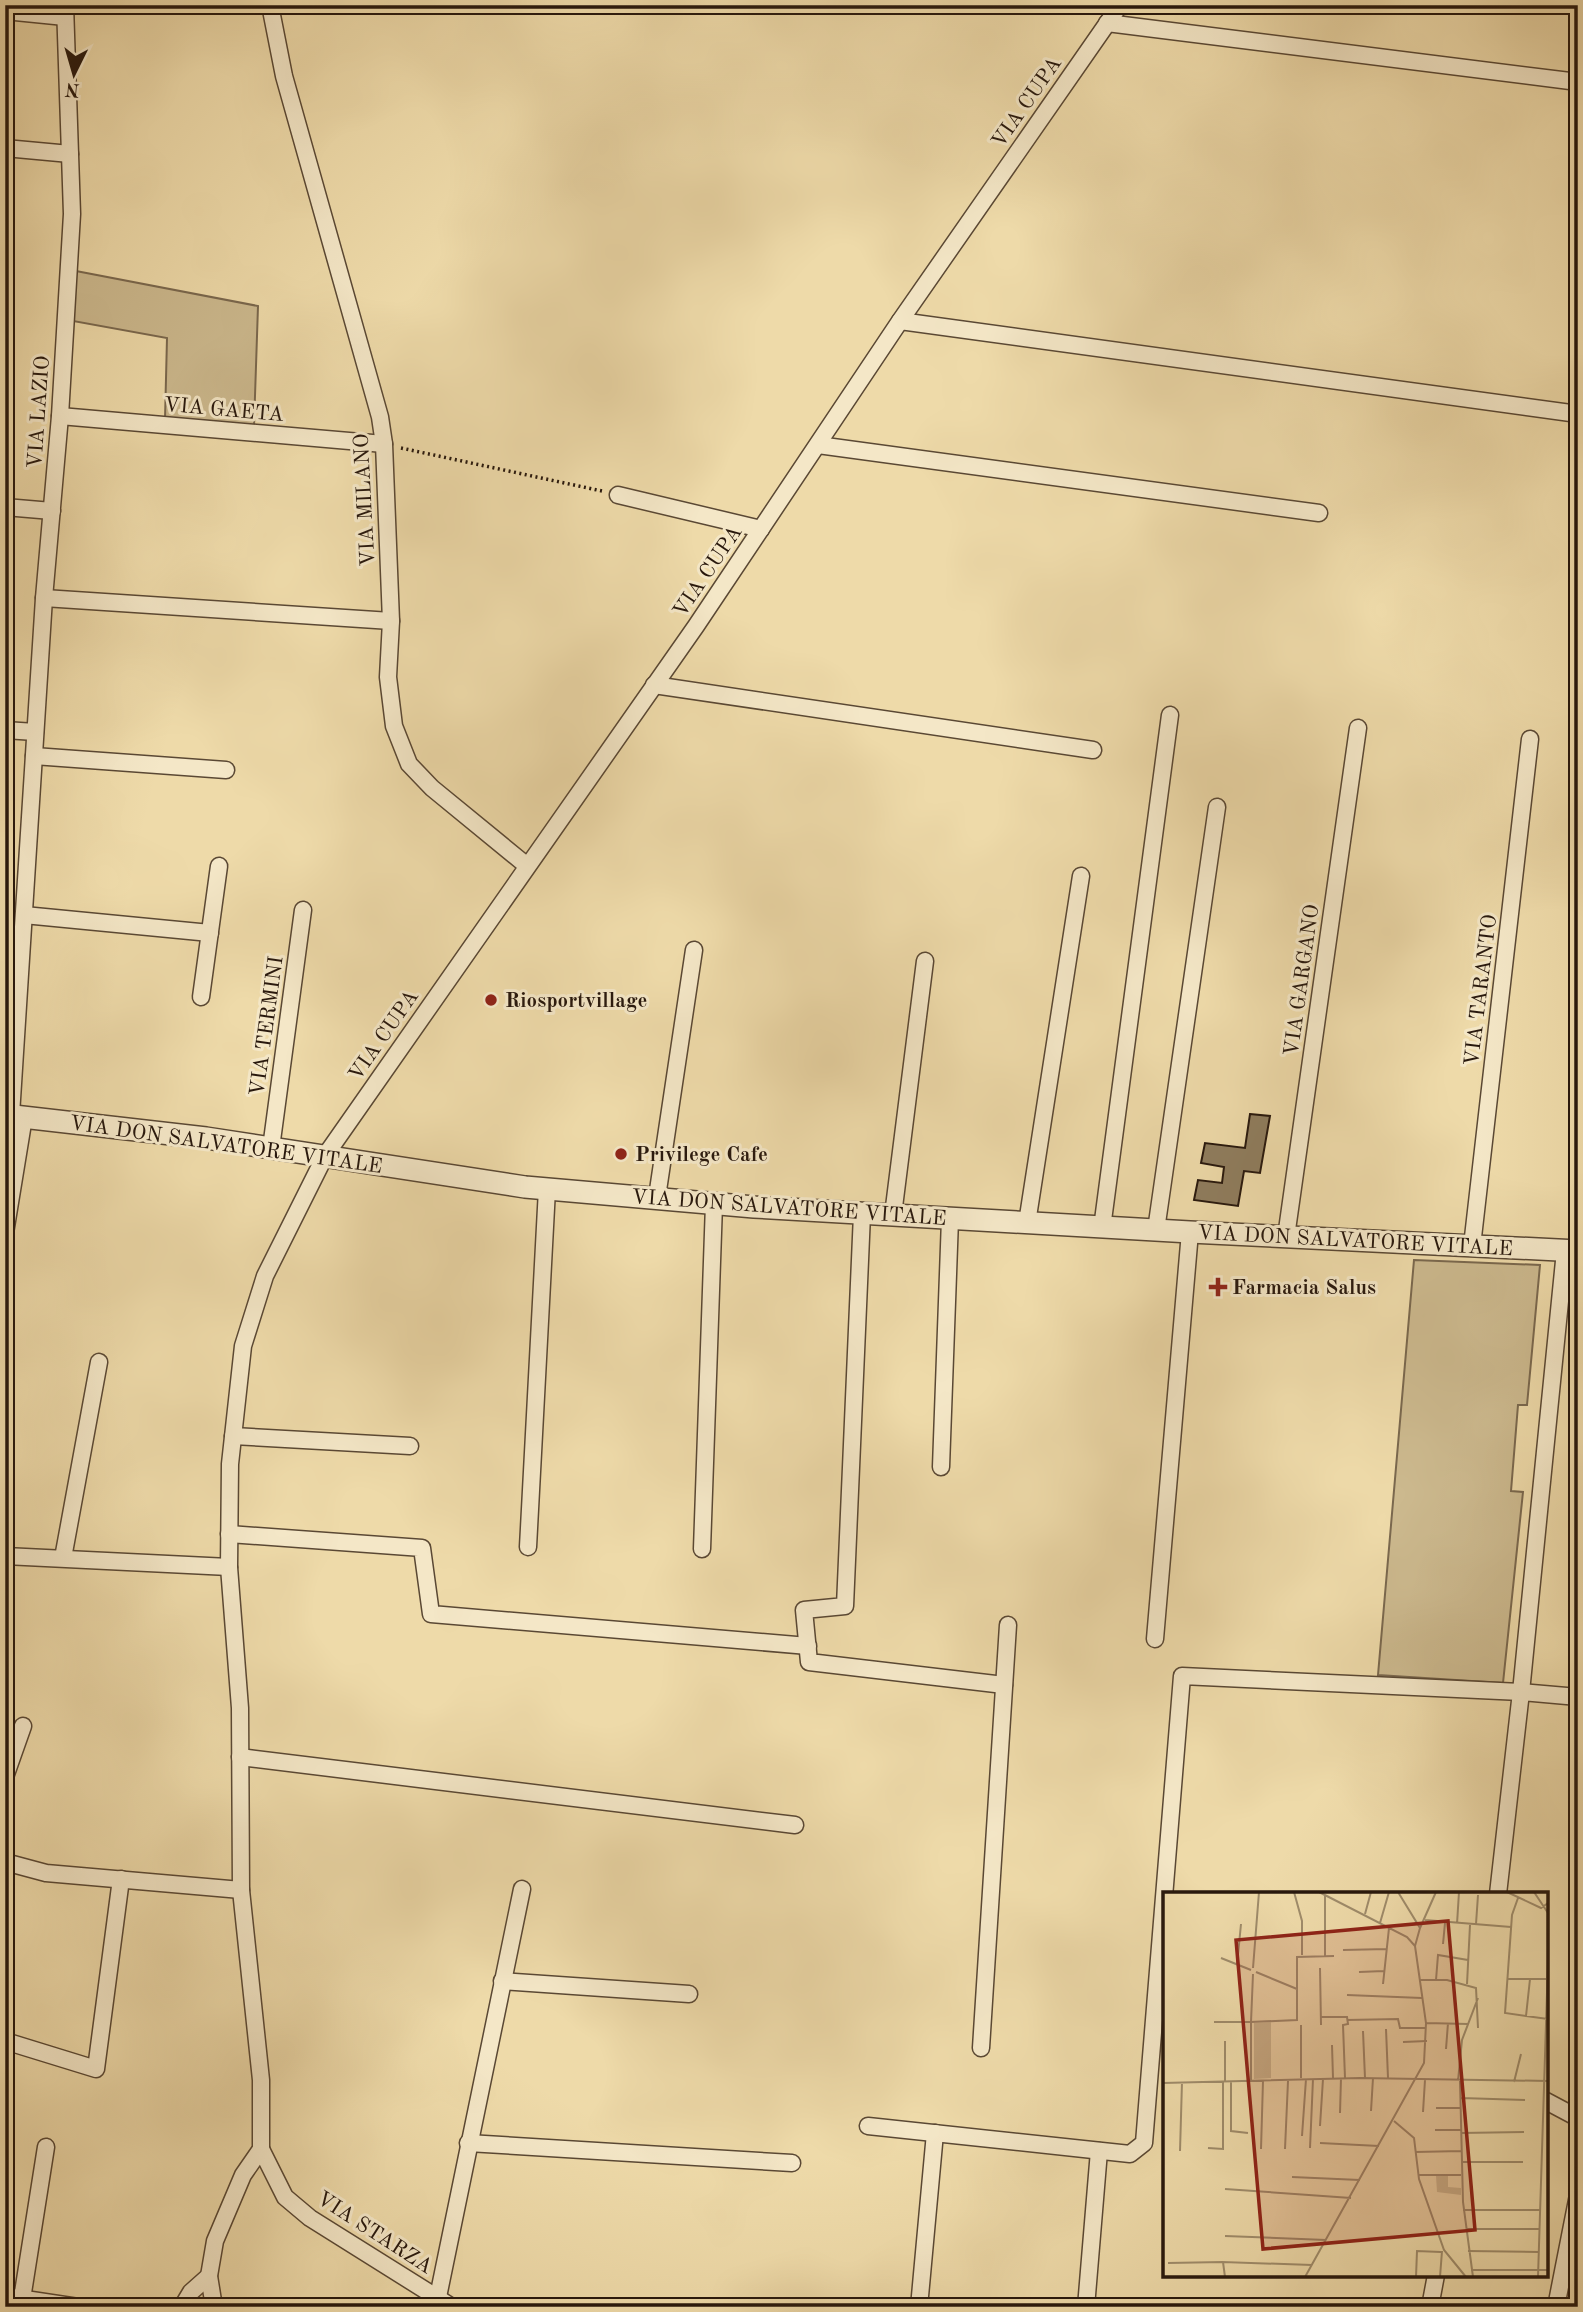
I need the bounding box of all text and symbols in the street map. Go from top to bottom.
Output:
north arrow [38,38,108,108]
street label: VIA CUPA [988,54,1066,152]
text: N [64,78,81,99]
street label: VIA LAZIO [25,355,54,469]
street label: VIA GAETA [163,395,285,426]
street label: VIA MILANO [352,433,379,567]
street label: VIA CUPA [670,522,746,622]
street label: VIA GARGANO [1281,903,1324,1058]
street label: VIA TARANTO [1462,913,1501,1067]
street label: VIA TERMINI [247,955,288,1098]
street label: VIA CUPA [345,987,423,1085]
place label: Riosportvillage [505,991,647,1012]
marker: Riosportvillage [483,992,499,1008]
street label: VIA DON SALVATORE VITALE [68,1113,384,1178]
place label: Privilege Cafe [635,1145,768,1166]
marker: Privilege Cafe [613,1146,629,1162]
street label: VIA DON SALVATORE VITALE [631,1187,947,1230]
street label: VIA DON SALVATORE VITALE [1197,1223,1513,1260]
place label: Farmacia Salus [1232,1278,1376,1299]
marker: Farmacia Salus [1210,1279,1226,1295]
inset map [1163,1892,1548,2277]
street label: VIA STARZA [312,2188,436,2278]

